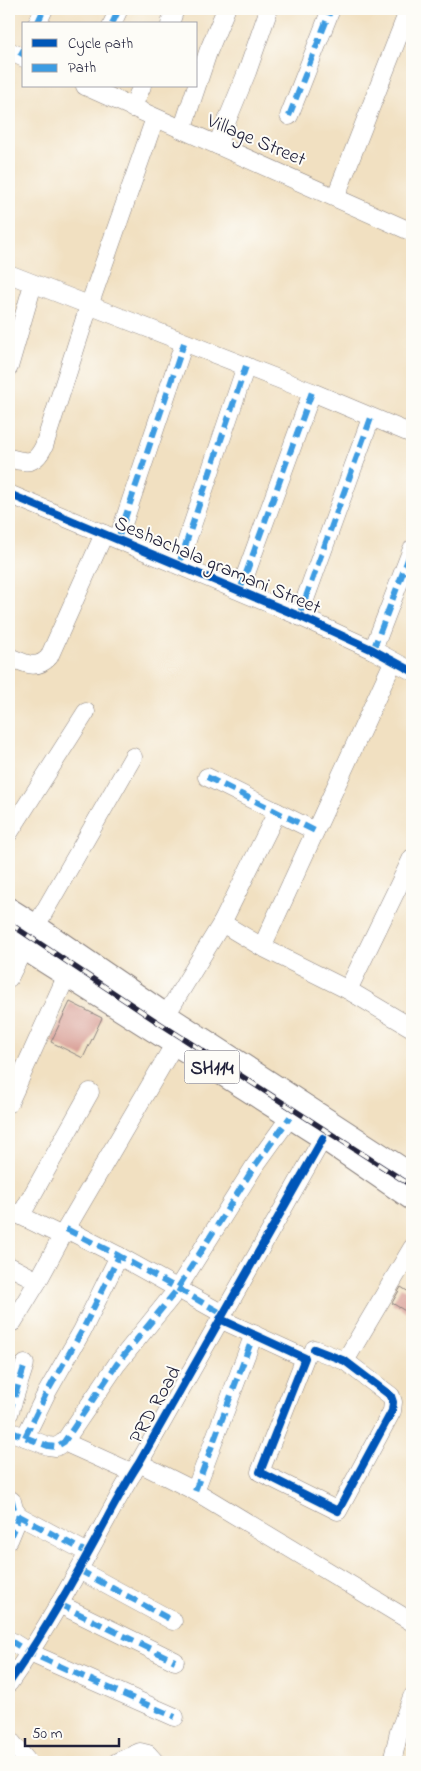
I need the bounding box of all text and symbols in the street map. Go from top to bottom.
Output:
legend [22,22,198,88]
text: Cycle path [68,33,133,56]
text: Path [68,57,96,79]
street label: Village Street [201,107,310,176]
street label: Seshachala gramani Street [109,510,325,624]
road number: SH114 [184,1050,240,1084]
street label: PRD Road [123,1361,189,1449]
scale bar [25,1716,119,1748]
text: 50 m [32,1723,63,1745]

